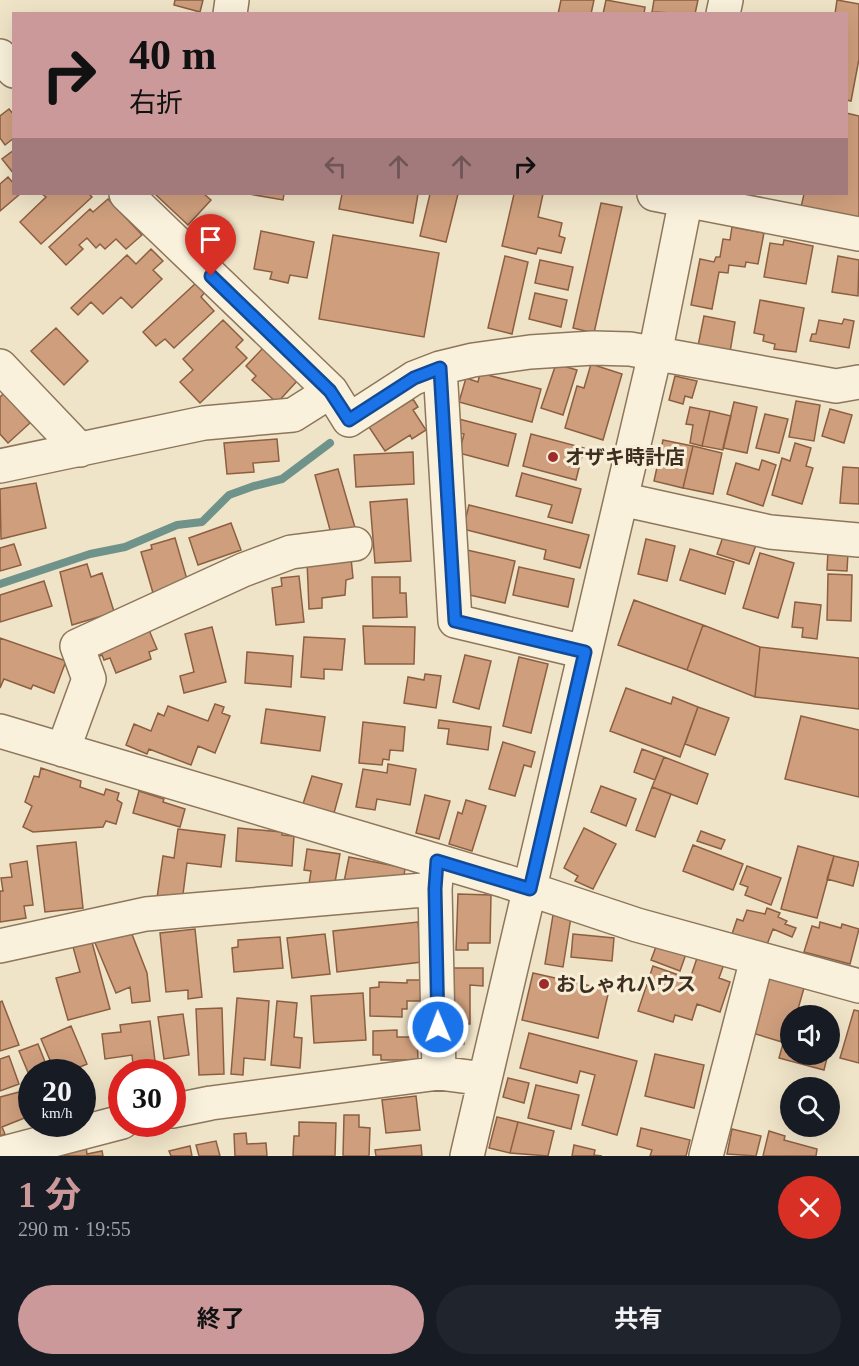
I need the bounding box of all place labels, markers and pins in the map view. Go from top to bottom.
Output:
pin [185,214,236,276]
place label: オザキ時計店 [565,446,685,468]
marker: オザキ時計店 [546,450,560,464]
place label: おしゃれハウス [556,973,696,995]
marker: おしゃれハウス [537,977,551,991]

